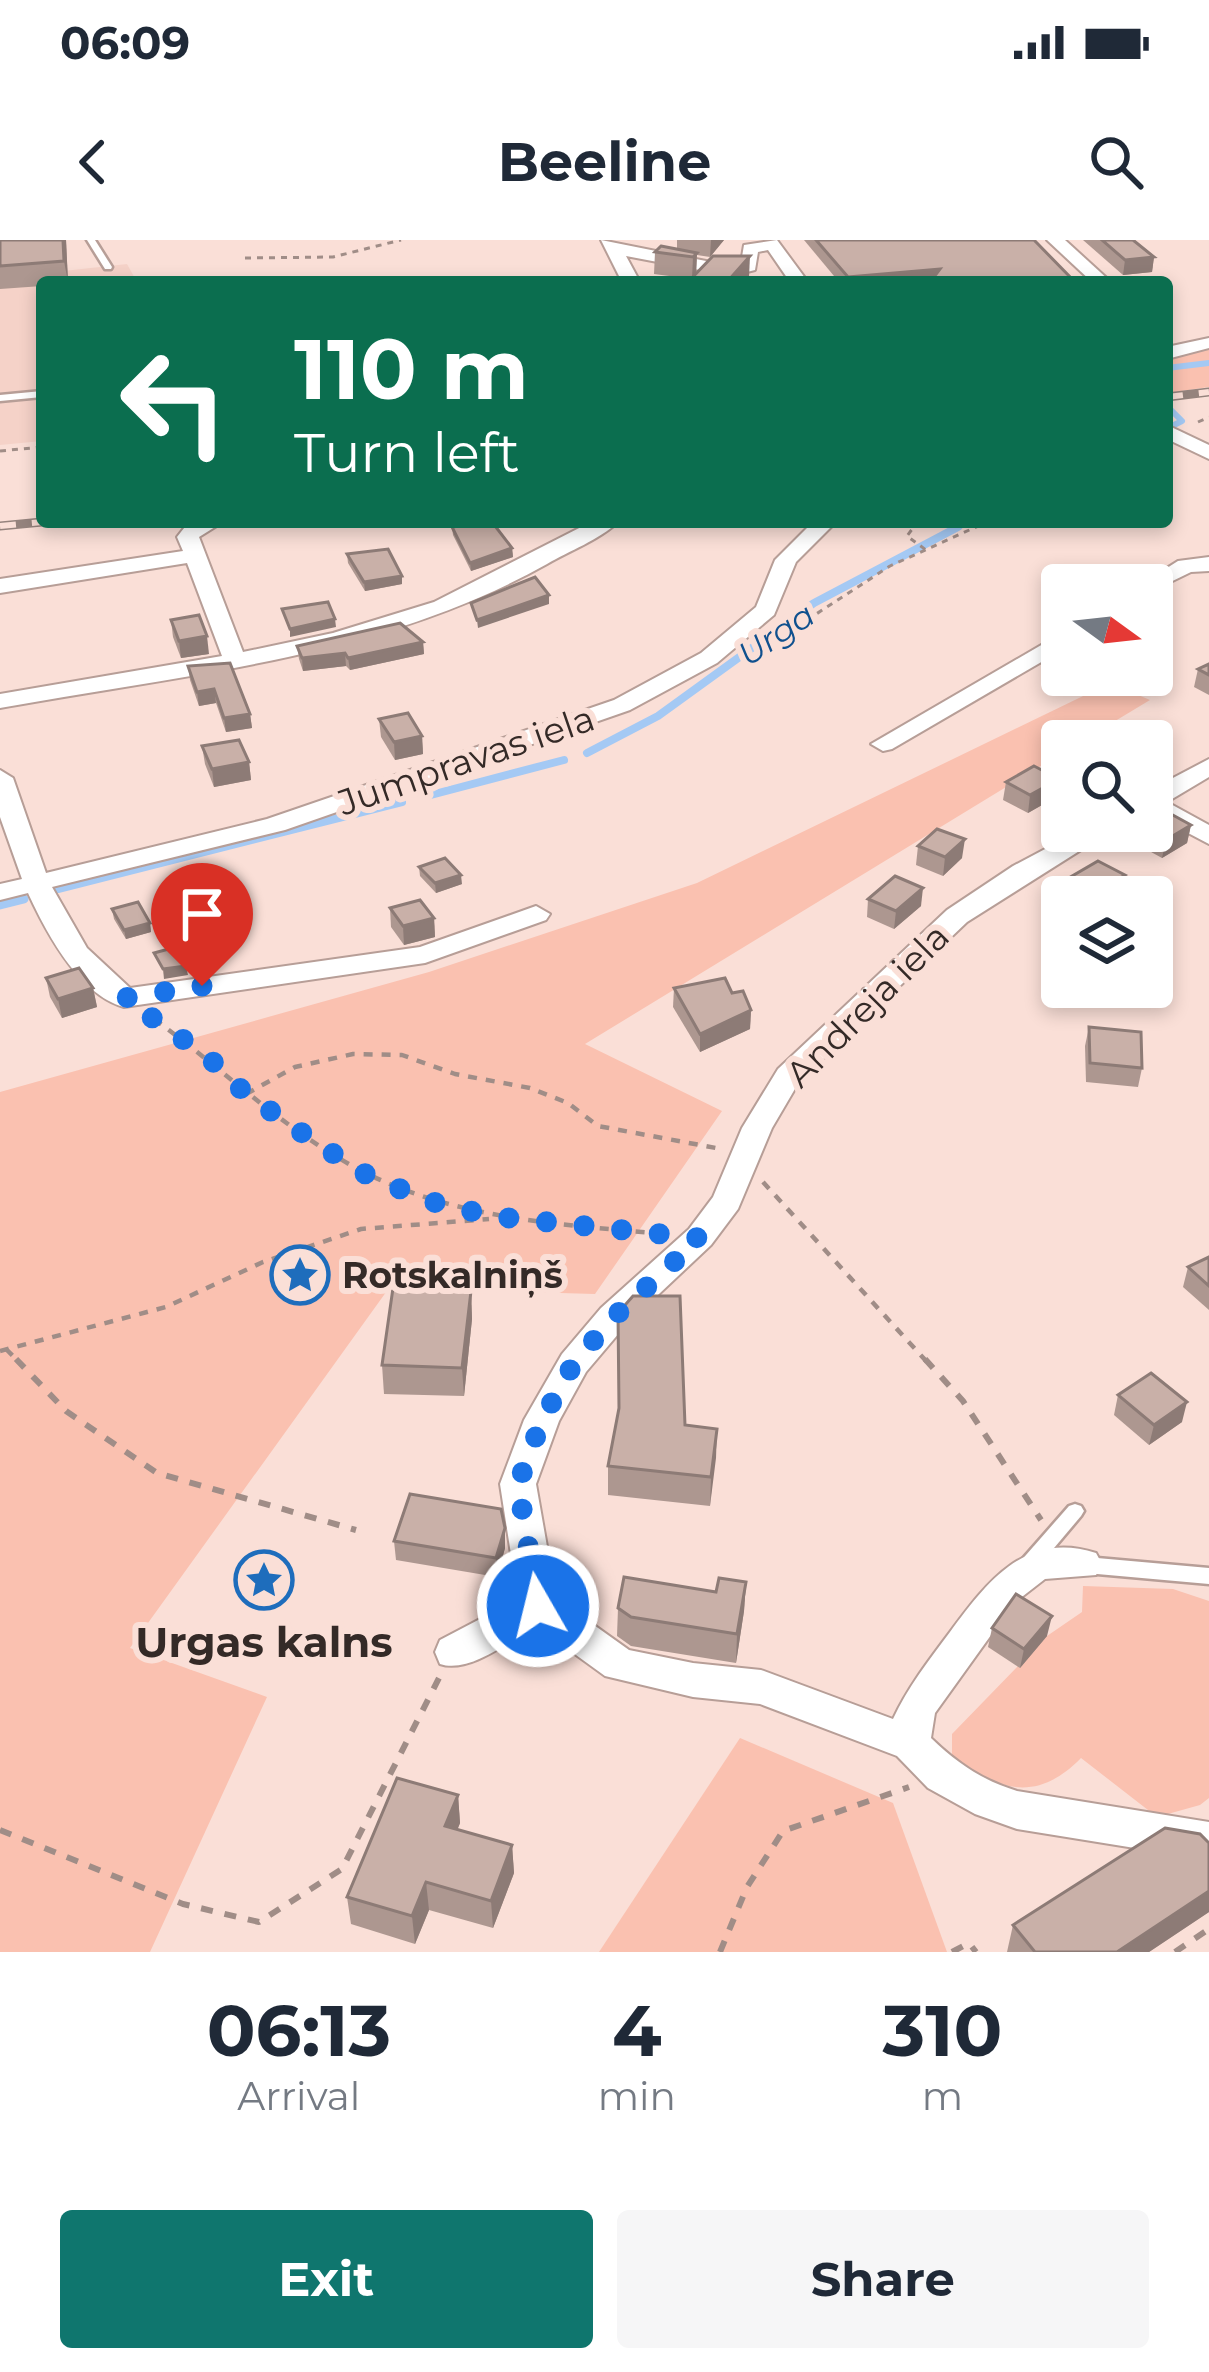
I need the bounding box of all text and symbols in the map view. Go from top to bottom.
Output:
text: 06:09 [60,15,190,70]
icon: back [60,129,126,195]
text: Beeline [498,129,711,195]
icon: search [1083,129,1149,195]
text: 110 m [294,318,529,420]
icon: left [96,324,252,480]
text: Turn left [294,420,520,486]
north arrow [1041,564,1173,696]
map controls [1041,564,1173,1008]
water label: Urga [730,594,822,674]
street label: Jumpravas iela [331,696,600,825]
button: search [1041,720,1173,852]
pin [151,863,253,986]
button: layers [1041,876,1173,1008]
icon: arrive [169,881,235,947]
street label: Andreja iela [776,914,958,1096]
place icon: Rotskalniņš [269,1244,331,1306]
place label: Rotskalniņš [342,1253,563,1298]
position arrow [475,1543,601,1669]
place icon: Urgas kalns [233,1549,295,1611]
place label: Urgas kalns [135,1616,393,1668]
text: 06:13 [207,1986,391,2074]
text: 4 [612,1986,662,2074]
text: 310 [883,1986,1002,2074]
text: Arrival [237,2072,360,2120]
text: min [598,2072,676,2120]
text: m [922,2072,963,2120]
button: Exit [60,2210,593,2348]
button: Share [617,2210,1149,2348]

